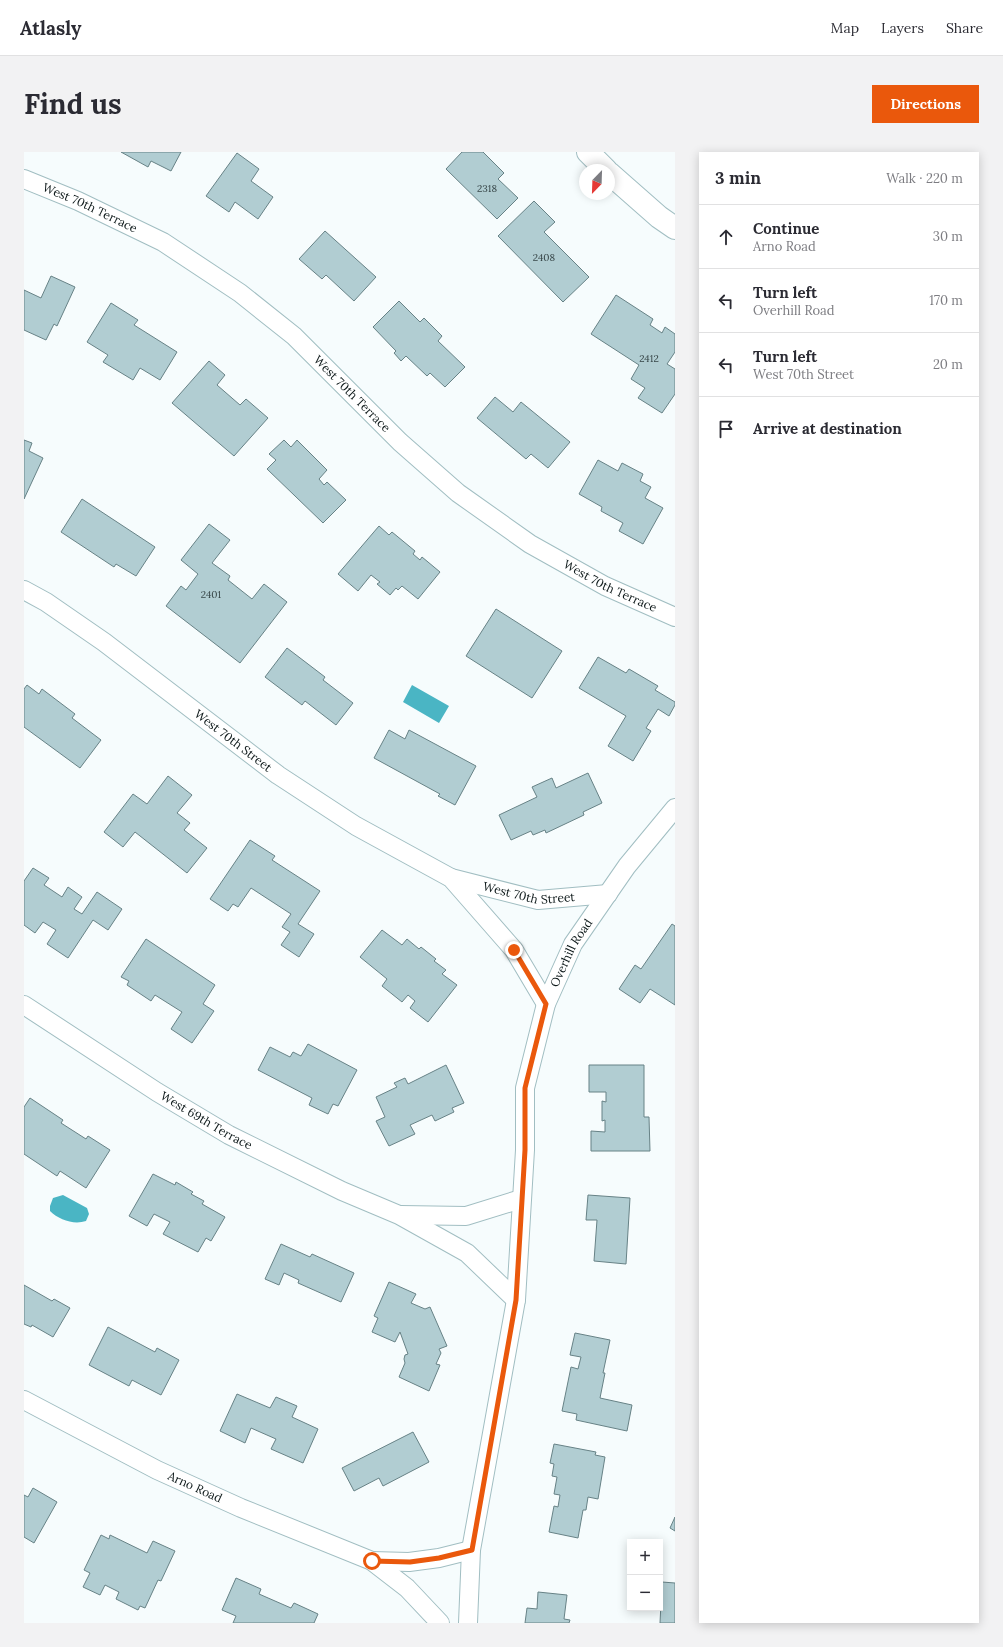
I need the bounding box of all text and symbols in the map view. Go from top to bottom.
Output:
text: Atlasly [20,16,81,40]
text: Map [831,19,859,37]
text: Layers [881,19,924,37]
text: Share [946,19,983,37]
button: Directions [872,85,979,123]
text: Find us [24,86,122,122]
north arrow [579,164,615,200]
text: 3 min [715,167,761,189]
text: Walk · 220 m [886,170,963,187]
street label: West 70th Terrace [41,179,140,236]
house number: 2318 [477,182,497,195]
text: Continue [753,219,819,238]
icon: ahead [715,226,737,248]
text: 30 m [933,228,963,245]
text: Arno Road [753,238,816,255]
house number: 2408 [533,251,556,264]
text: Turn left [753,283,817,302]
icon: left [715,290,737,312]
text: 170 m [929,292,963,309]
text: Overhill Road [753,302,835,319]
text: Turn left [753,347,817,366]
street label: West 70th Terrace [311,352,394,435]
house number: 2412 [639,352,659,365]
icon: left [715,354,737,376]
text: 20 m [933,356,963,373]
text: West 70th Street [753,366,854,383]
icon: arrive [715,418,737,440]
text: Arrive at destination [753,419,902,438]
street label: West 70th Terrace [561,556,660,615]
house number: 2401 [201,588,222,601]
street label: West 70th Street [192,706,275,775]
street label: West 70th Street [482,878,576,907]
street label: Overhill Road [547,916,595,989]
route end [505,941,523,959]
street label: West 69th Terrace [158,1088,255,1153]
street label: Arno Road [165,1468,225,1506]
map controls [627,1539,663,1611]
button: + [627,1539,663,1575]
route start [363,1552,381,1570]
button: − [627,1575,663,1611]

